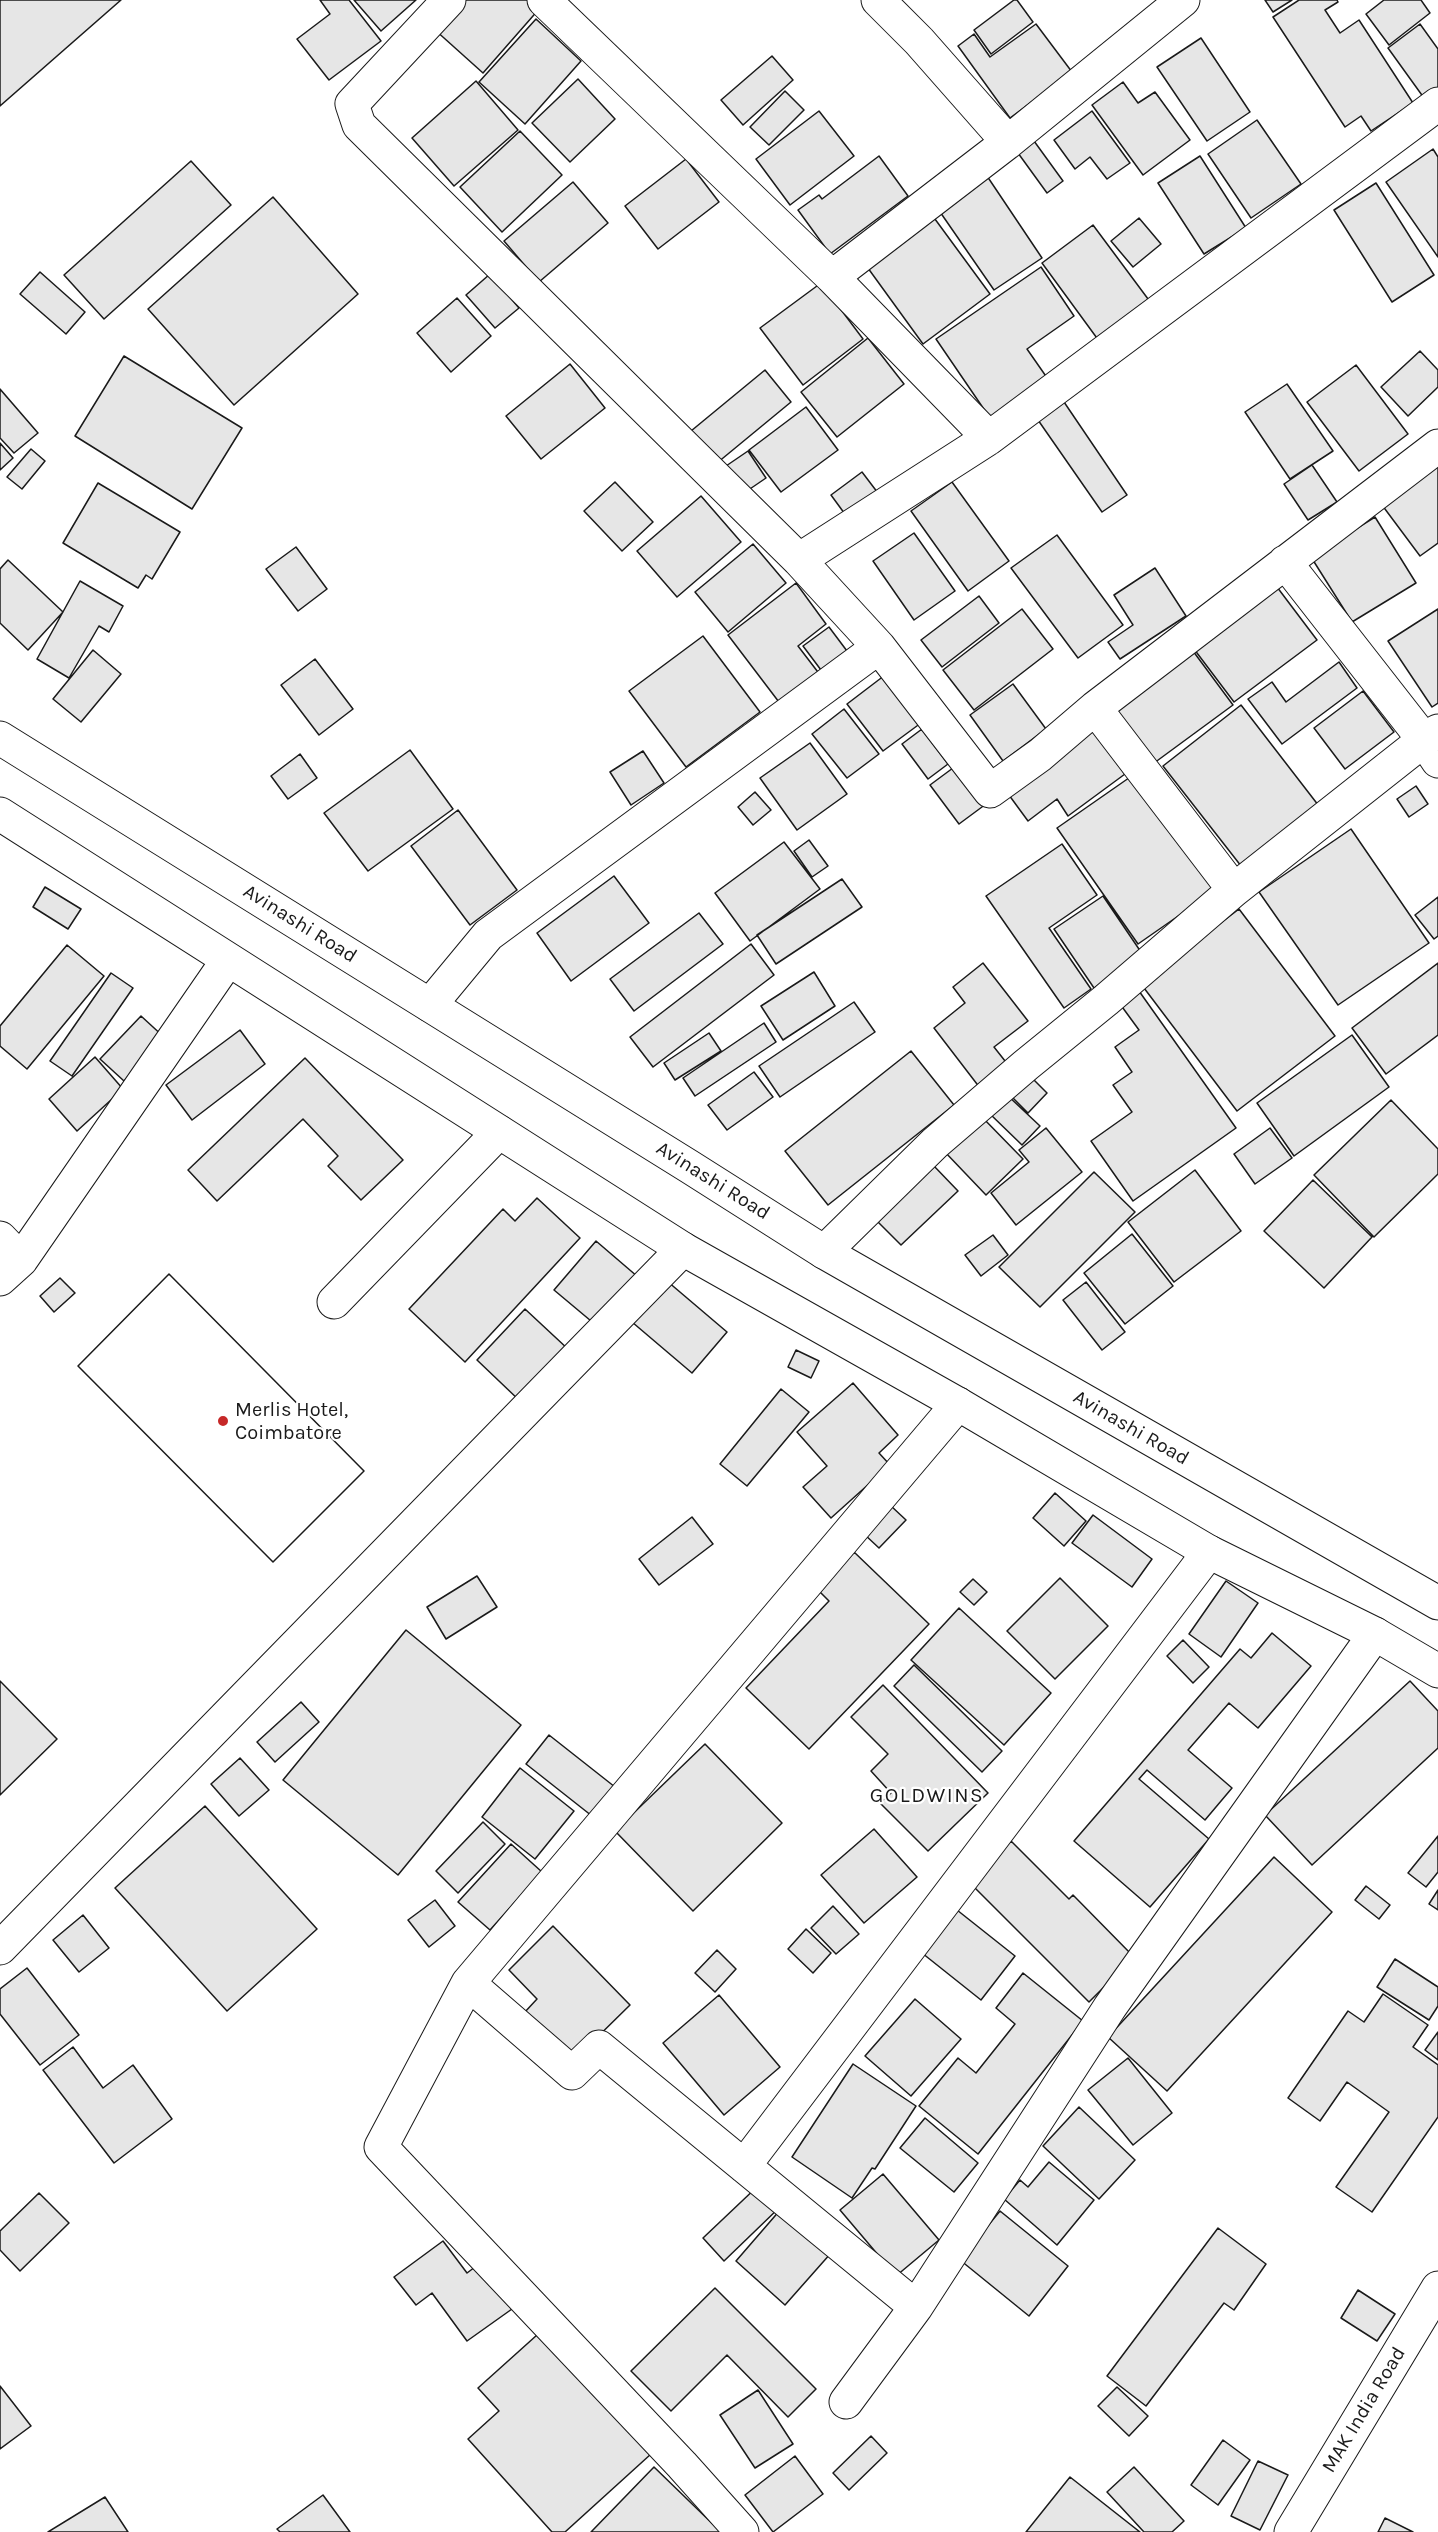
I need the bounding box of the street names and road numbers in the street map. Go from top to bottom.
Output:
street label: Avinashi Road [239,880,361,968]
street label: Avinashi Road [652,1137,774,1225]
street label: Avinashi Road [1069,1385,1193,1471]
street label: MAK India Road [1317,2343,1411,2477]

